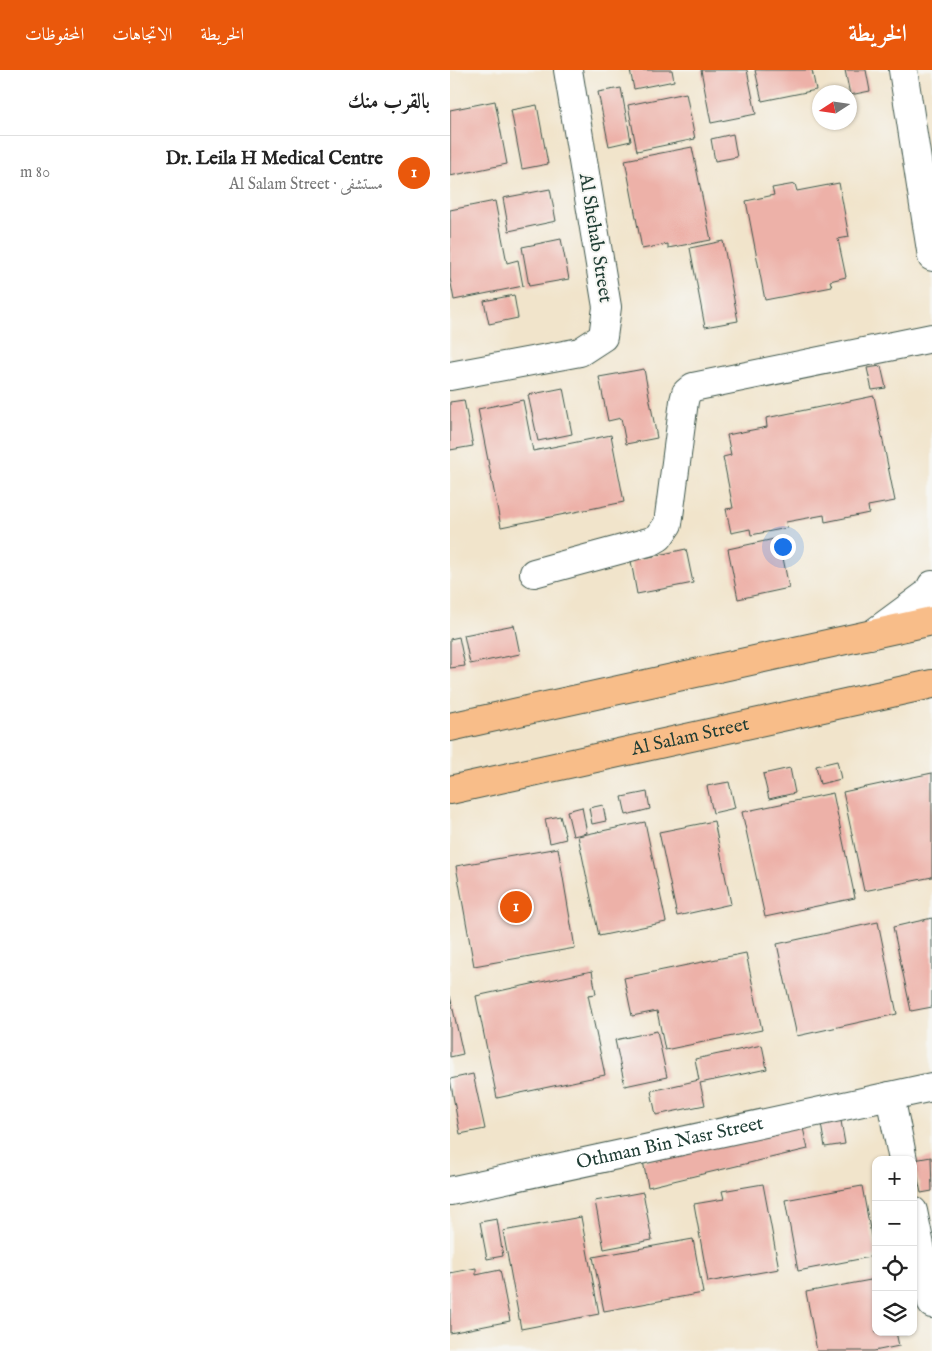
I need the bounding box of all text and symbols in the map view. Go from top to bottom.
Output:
text: الخريطة [849,19,907,50]
text: المحفوظات [25,24,84,47]
text: الاتجاهات [112,24,172,47]
text: الخريطة [200,24,244,47]
north arrow [812,85,857,130]
text: بالقرب منك [348,89,430,116]
text: Dr. Leila H Medical Centre [165,147,383,171]
text: 80 m [20,163,50,183]
text: 1 [411,163,417,183]
street label: Al Shehab Street [573,171,617,305]
text: مستشفى · Al Salam Street [229,175,383,195]
your location [770,534,796,560]
street label: Al Salam Street [628,712,752,762]
pin: 1 [500,888,532,926]
street label: Othman Bin Nasr Street [574,1112,766,1175]
map controls [872,1156,917,1336]
button: + [872,1156,917,1201]
button: − [872,1201,917,1246]
button: locate [872,1246,917,1291]
button: layers [872,1291,917,1336]

